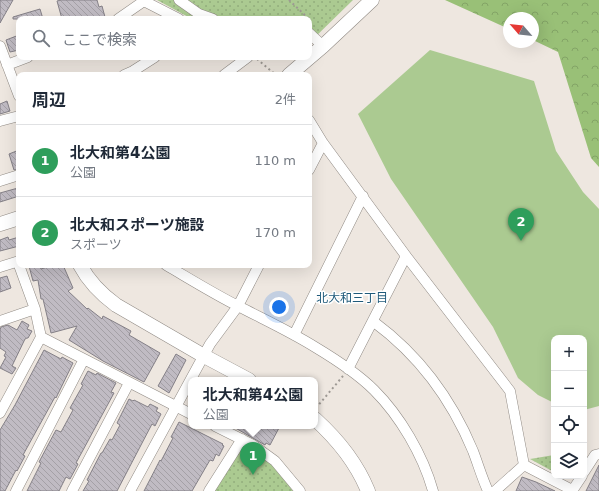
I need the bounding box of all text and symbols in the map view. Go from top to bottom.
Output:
north arrow [503,12,539,48]
search box [16,16,312,60]
icon: search [30,27,52,49]
text: ここで検索 [62,31,137,49]
text: 周辺 [32,90,66,110]
text: 2件 [275,92,296,107]
text: 北大和第4公園 [70,144,170,162]
text: 1 [40,153,50,168]
text: 110 m [254,153,296,168]
text: 公園 [70,165,96,180]
pin: 2 [508,208,534,241]
text: 北大和スポーツ施設 [70,216,205,234]
text: 2 [40,225,50,240]
text: 170 m [254,225,296,240]
text: スポーツ [70,237,122,252]
district label: 北大和三丁目 [316,291,388,305]
your location [269,297,289,317]
map controls [551,335,587,479]
button: + [551,335,587,371]
button: − [551,371,587,407]
popup [188,377,318,429]
text: 北大和第4公園 [203,386,303,404]
text: 公園 [203,407,229,422]
button: locate [551,407,587,443]
pin: 1 [240,442,266,475]
button: layers [551,443,587,479]

